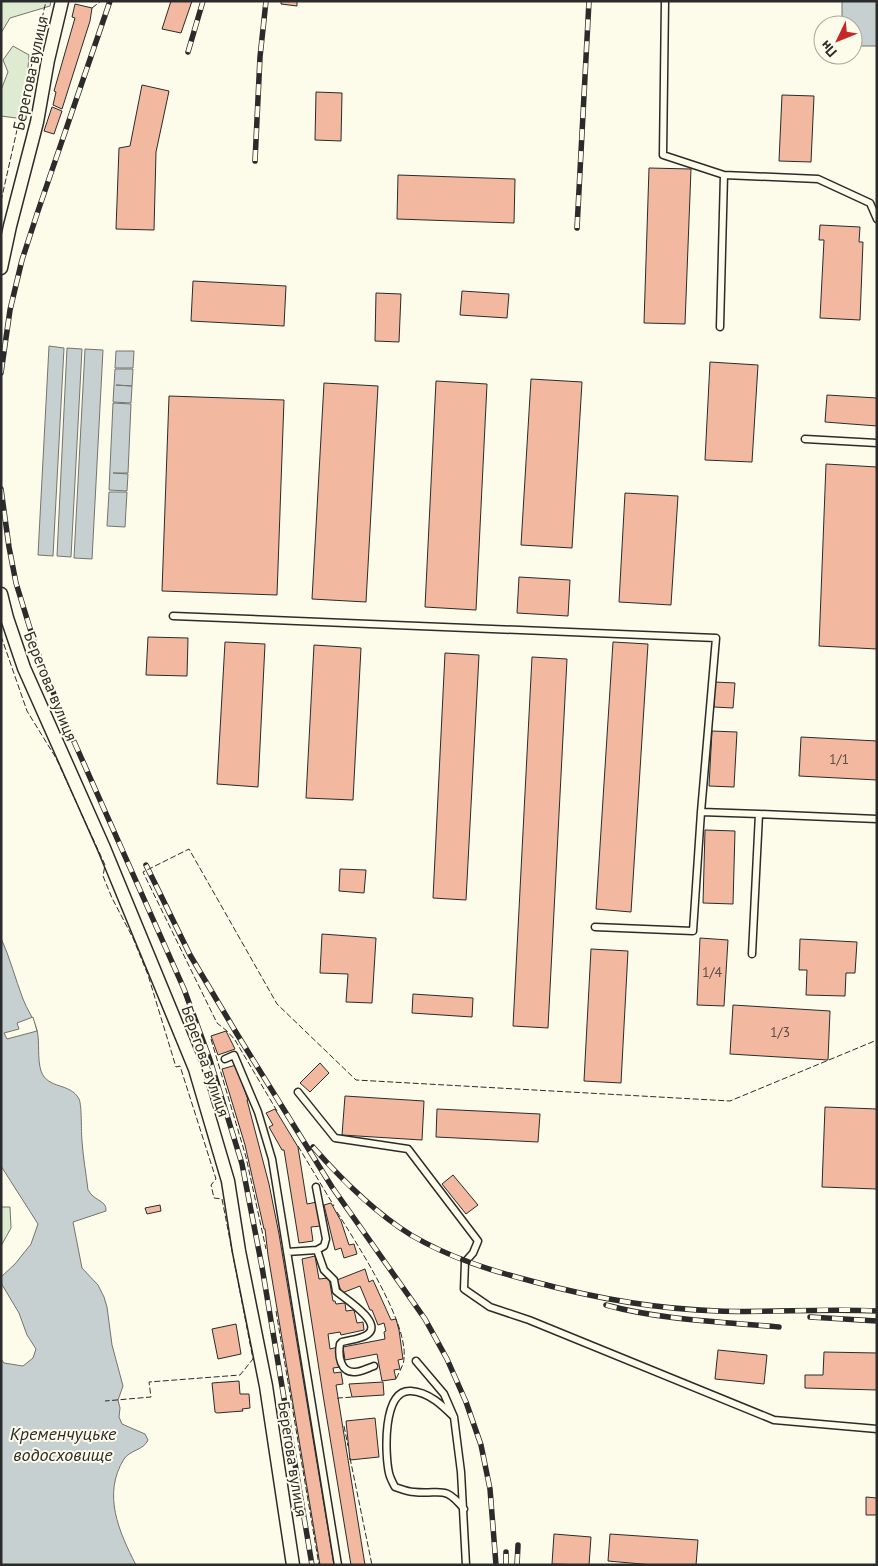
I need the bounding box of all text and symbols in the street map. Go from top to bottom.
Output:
street label: Берегова вулиця [8,14,52,132]
north arrow [813,15,863,65]
text: Пн [816,37,841,61]
street label: Берегова вулиця [20,628,82,744]
house number: 1/1 [829,750,849,768]
house number: 1/4 [702,963,722,981]
street label: Берегова вулиця [178,1003,234,1119]
house number: 1/3 [770,1023,790,1041]
street label: Берегова вулиця [274,1400,312,1518]
water label: Кременчуцьке водосховище [10,1422,117,1466]

